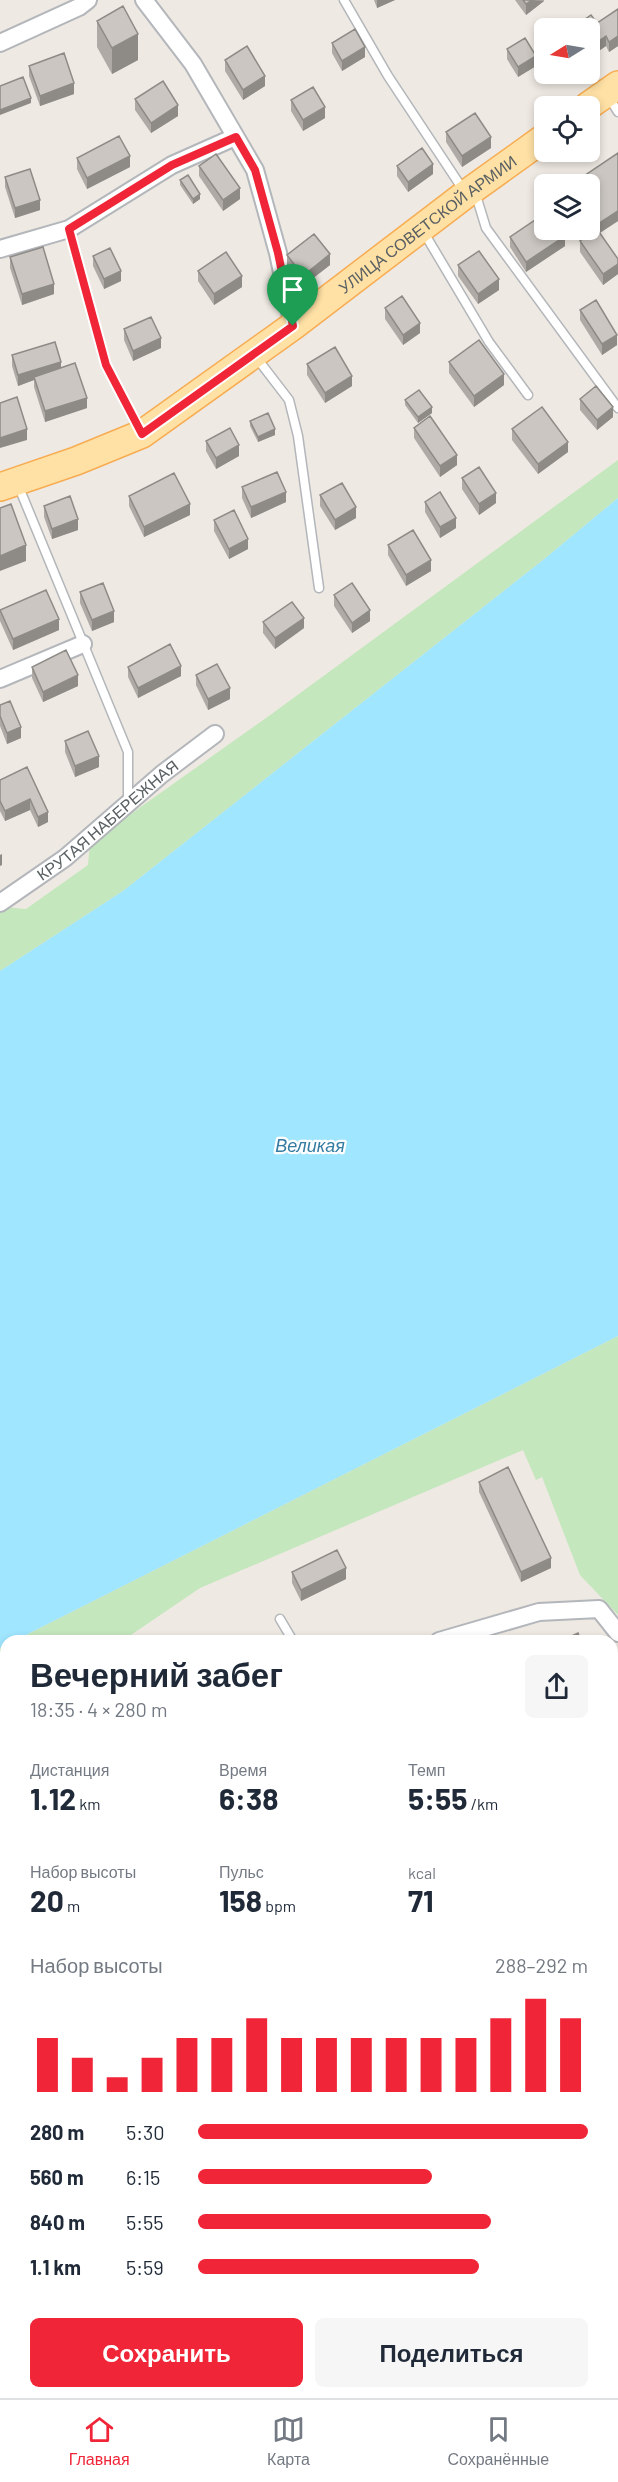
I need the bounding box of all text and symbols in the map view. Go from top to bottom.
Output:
north arrow [534,18,600,84]
map controls [534,18,600,240]
button: locate [534,96,600,162]
street label: УЛИЦА СОВЕТСКОЙ АРМИИ [335,151,520,297]
button: layers [534,174,600,240]
pin [267,264,318,326]
icon: arrive [276,273,309,306]
street label: КРУТАЯ НАБЕРЕЖНАЯ [33,755,181,884]
water label: Великая [275,1134,345,1156]
text: Вечерний забег [30,1654,283,1694]
button: share [525,1655,588,1718]
text: 18:35 · 4 × 280 m [30,1697,167,1721]
text: Дистанция [30,1760,109,1779]
text: Время [219,1760,267,1779]
text: Темп [408,1760,445,1779]
text: 1.12 [30,1780,76,1816]
text: 6:38 [219,1780,278,1816]
text: 5:55 [408,1780,467,1816]
text: km [76,1794,101,1813]
text: /km [467,1794,498,1813]
text: Набор высоты [30,1862,136,1881]
text: Пульс [219,1862,264,1881]
text: kcal [408,1863,436,1882]
text: 20 [30,1882,64,1918]
text: 158 [219,1882,262,1918]
text: 71 [408,1882,434,1918]
text: m [64,1896,80,1915]
text: bpm [262,1896,296,1915]
text: Набор высоты [30,1953,163,1977]
text: 288–292 m [495,1953,588,1977]
text: 280 m [30,2120,84,2144]
text: 5:30 [126,2120,165,2144]
text: 560 m [30,2165,84,2189]
text: 6:15 [126,2165,160,2189]
text: 840 m [30,2210,85,2234]
text: 5:55 [126,2210,164,2234]
text: 1.1 km [30,2255,81,2279]
text: 5:59 [126,2255,164,2279]
button: Сохранить [30,2318,303,2387]
button: Поделиться [315,2318,588,2387]
tab: Главная [69,2413,130,2469]
tab: Карта [267,2413,310,2469]
tab: Сохранённые [447,2413,549,2469]

